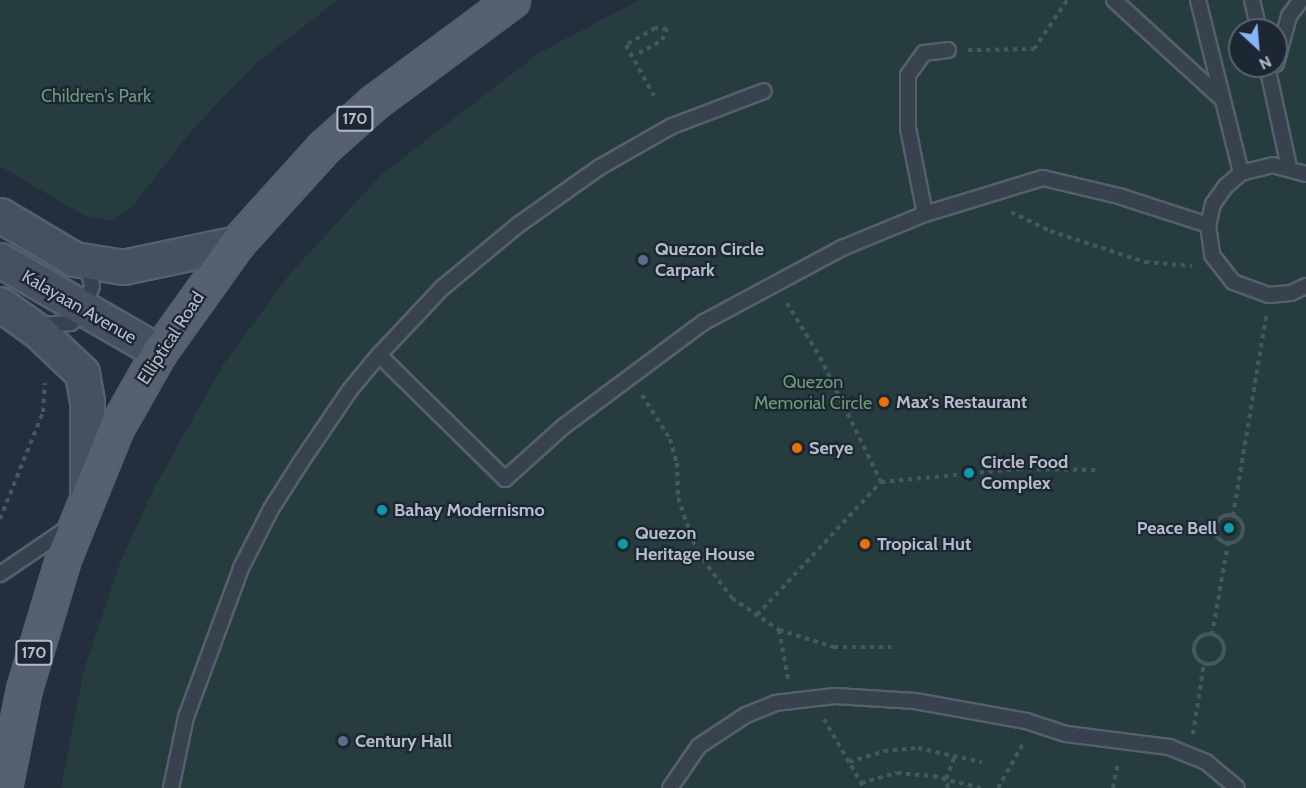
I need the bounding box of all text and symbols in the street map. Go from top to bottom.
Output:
north arrow [1228,18,1288,78]
text: N [1256,52,1274,74]
park label: Children's Park [41,85,151,107]
road number: 170 [336,106,374,132]
place label: Quezon Circle Carpark [655,239,764,282]
marker: Quezon Circle Carpark [636,253,650,267]
street label: Kalayaan Avenue [18,265,140,349]
street label: Elliptical Road [133,288,209,388]
park label: Quezon Memorial Circle [754,372,872,415]
place label: Max's Restaurant [896,391,1027,413]
marker: Max's Restaurant [877,395,891,409]
place label: Serye [809,437,853,459]
marker: Serye [790,441,804,455]
place label: Circle Food Complex [981,452,1068,494]
marker: Circle Food Complex [962,466,976,480]
place label: Bahay Modernismo [394,499,545,521]
marker: Bahay Modernismo [375,503,389,517]
place label: Peace Bell [1137,517,1217,539]
marker: Peace Bell [1222,521,1236,535]
place label: Quezon Heritage House [635,523,755,566]
place label: Tropical Hut [877,533,971,555]
marker: Quezon Heritage House [616,537,630,551]
marker: Tropical Hut [858,537,872,551]
road number: 170 [15,640,54,666]
place label: Century Hall [355,730,452,752]
marker: Century Hall [336,734,350,748]

